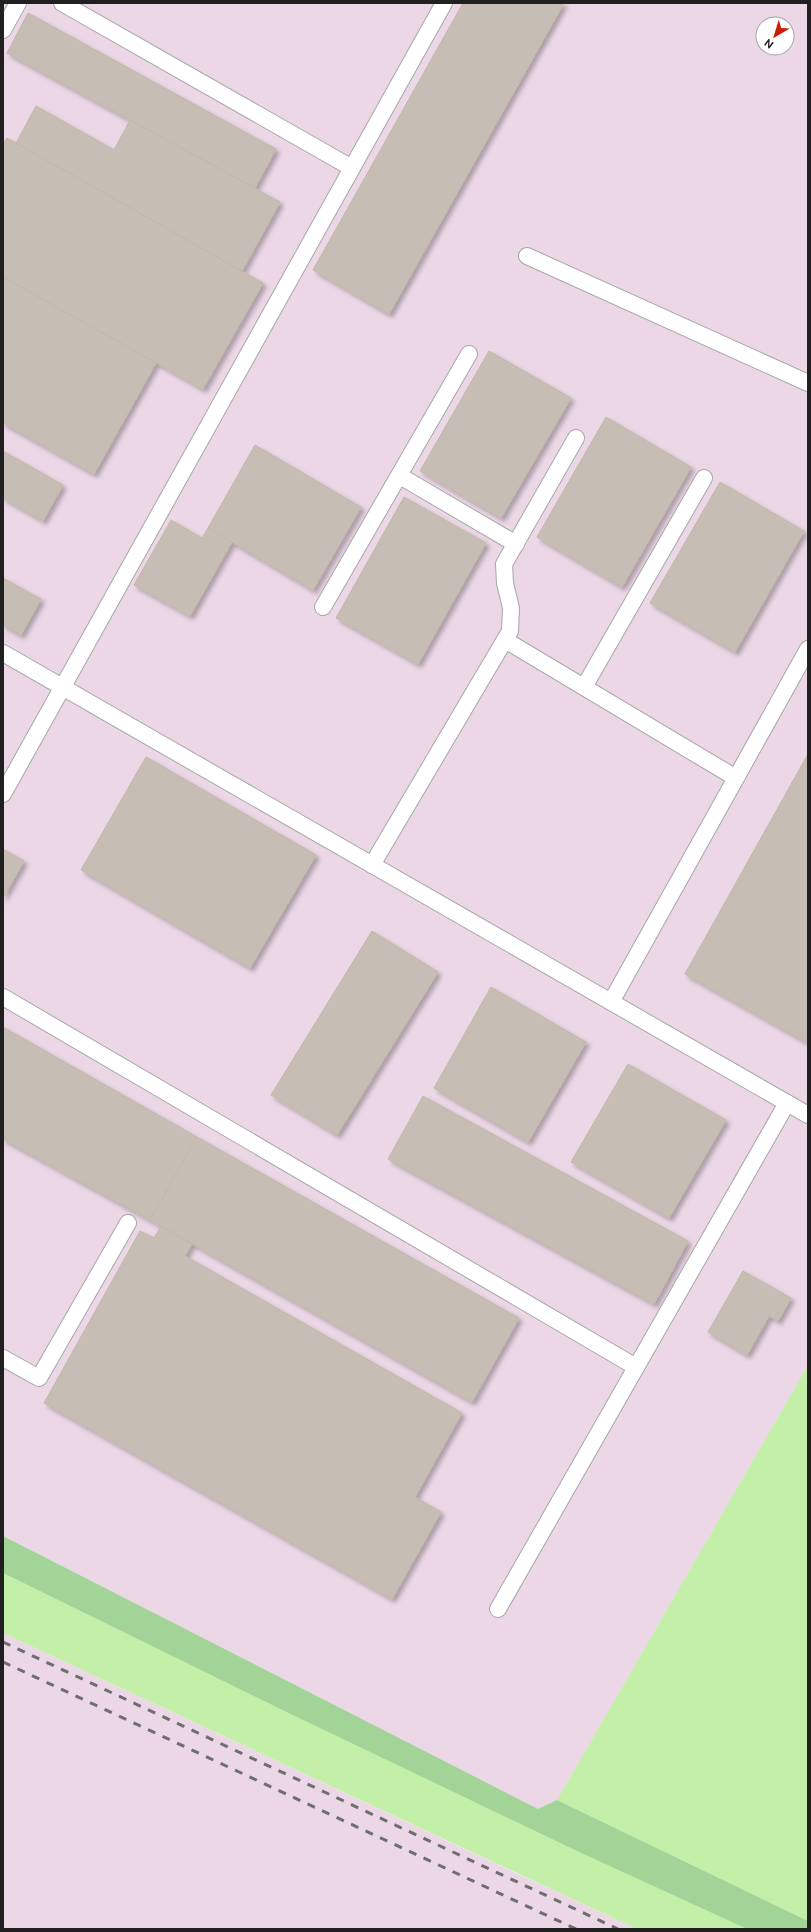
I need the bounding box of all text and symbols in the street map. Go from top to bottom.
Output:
north arrow [755,16,795,56]
text: N [762,37,776,51]

